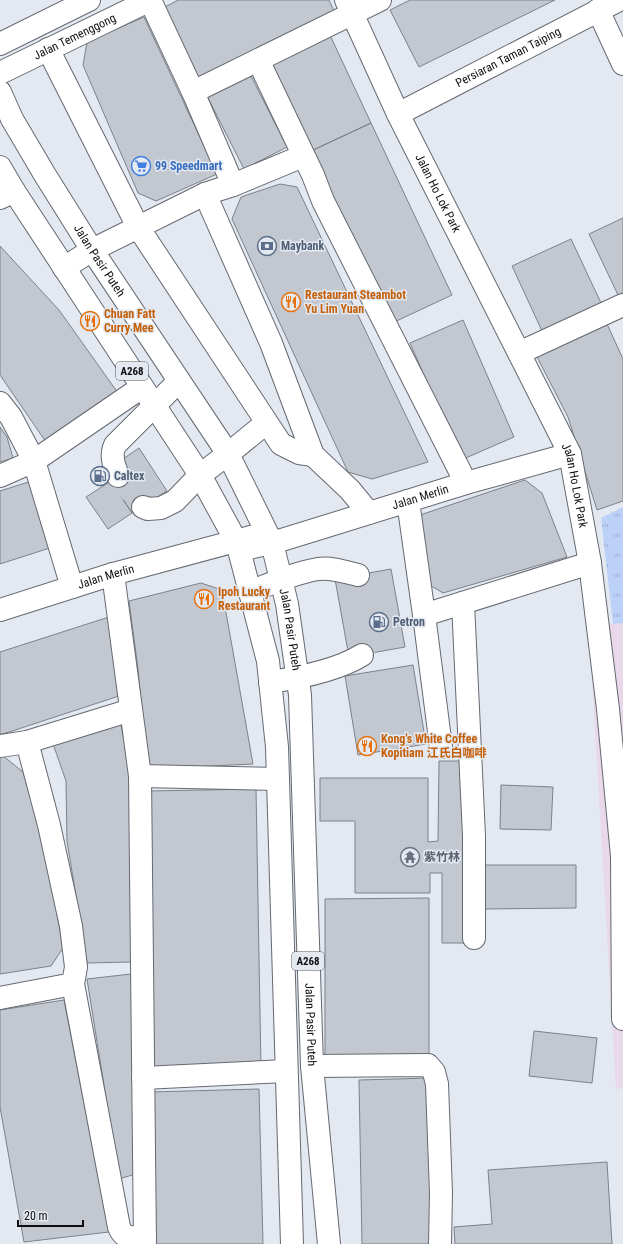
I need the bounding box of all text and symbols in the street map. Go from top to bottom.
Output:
street label: Jalan Temenggong [31,11,118,63]
street label: Persiaran Taman Taiping [453,24,563,90]
street label: Jalan Ho Lok Park [412,152,464,235]
supermarket icon: 99 Speedmart [130,155,152,177]
place label: 99 Speedmart [155,159,223,173]
street label: Jalan Pasir Puteh [71,222,128,299]
bank icon: Maybank [256,235,278,257]
place label: Maybank [281,239,325,253]
place label: Restaurant Steambot Yu Lim Yuan [305,288,406,316]
restaurant icon: Restaurant Steambot Yu Lim Yuan [280,291,302,313]
place label: Chuan Fatt Curry Mee [104,307,156,335]
restaurant icon: Chuan Fatt Curry Mee [79,310,101,332]
road number: A268 [116,362,148,380]
street label: Jalan Ho Lok Park [559,441,590,529]
fuel station icon: Caltex [89,465,111,487]
place label: Caltex [114,469,145,483]
street label: Jalan Merlin [390,482,450,512]
street label: Jalan Merlin [76,562,136,592]
place label: Ipoh Lucky Restaurant [218,585,271,613]
street label: Jalan Pasir Puteh [276,587,303,672]
restaurant icon: Ipoh Lucky Restaurant [193,588,215,610]
fuel station icon: Petron [368,611,390,633]
place label: Petron [393,615,425,629]
place label: Kong's White Coffee Kopitiam 江氏白咖啡 [381,732,486,760]
restaurant icon: Kong's White Coffee Kopitiam 江氏白咖啡 [356,735,378,757]
temple icon: 紫竹林 [399,846,421,868]
place label: 紫竹林 [424,850,460,864]
road number: A268 [292,952,324,970]
street label: Jalan Pasir Puteh [302,983,319,1067]
scale bar [18,1202,83,1228]
text: 20 m [24,1209,48,1223]

